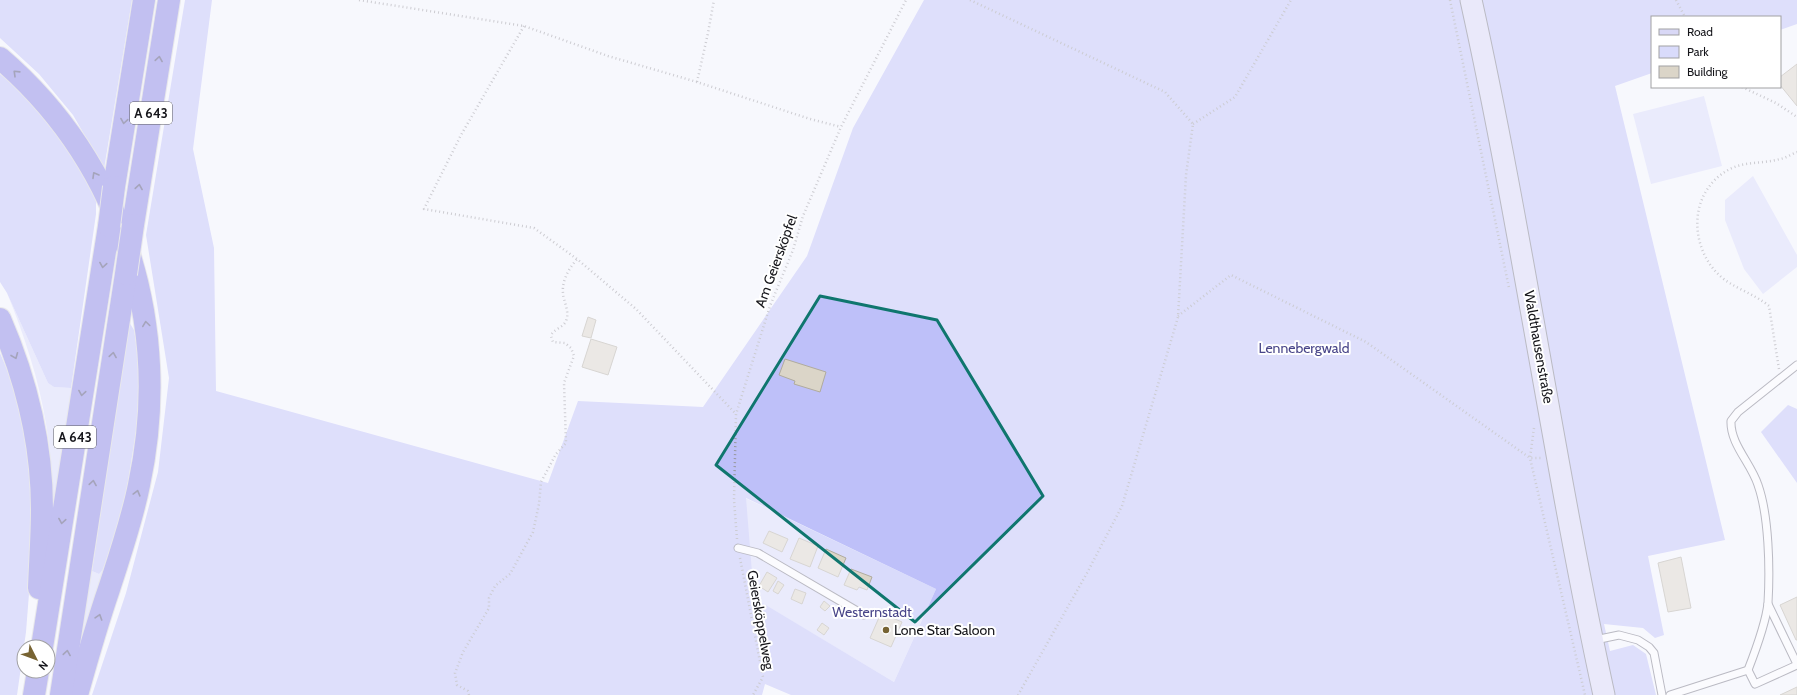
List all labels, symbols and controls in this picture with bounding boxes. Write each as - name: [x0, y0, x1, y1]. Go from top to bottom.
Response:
- legend: [1651, 16, 1781, 88]
- text: Road: [1687, 24, 1713, 39]
- text: Park: [1687, 44, 1709, 59]
- one-way arrow: [154, 55, 163, 62]
- text: Building: [1687, 64, 1729, 79]
- one-way arrow: [13, 71, 20, 78]
- road number: A 643: [130, 102, 172, 124]
- one-way arrow: [120, 118, 129, 125]
- one-way arrow: [92, 172, 99, 179]
- one-way arrow: [134, 184, 143, 190]
- street label: Am Geiersköpfel: [751, 212, 801, 310]
- one-way arrow: [99, 262, 107, 268]
- street label: Waldthausenstraße: [1520, 289, 1558, 405]
- one-way arrow: [142, 321, 151, 327]
- park label: Lennebergwald: [1259, 339, 1349, 357]
- one-way arrow: [10, 351, 18, 359]
- one-way arrow: [108, 352, 117, 358]
- one-way arrow: [78, 390, 87, 396]
- road number: A 643: [54, 426, 96, 448]
- one-way arrow: [89, 480, 97, 486]
- one-way arrow: [133, 490, 141, 496]
- one-way arrow: [58, 518, 67, 524]
- street label: Geiersköppelweg: [743, 569, 779, 672]
- park label: Westernstadt: [832, 603, 912, 621]
- one-way arrow: [95, 614, 103, 621]
- place label: Lone Star Saloon: [894, 621, 995, 639]
- marker: Lone Star Saloon: [881, 625, 891, 635]
- north arrow: [16, 639, 56, 679]
- one-way arrow: [62, 650, 71, 656]
- text: N: [36, 658, 51, 673]

